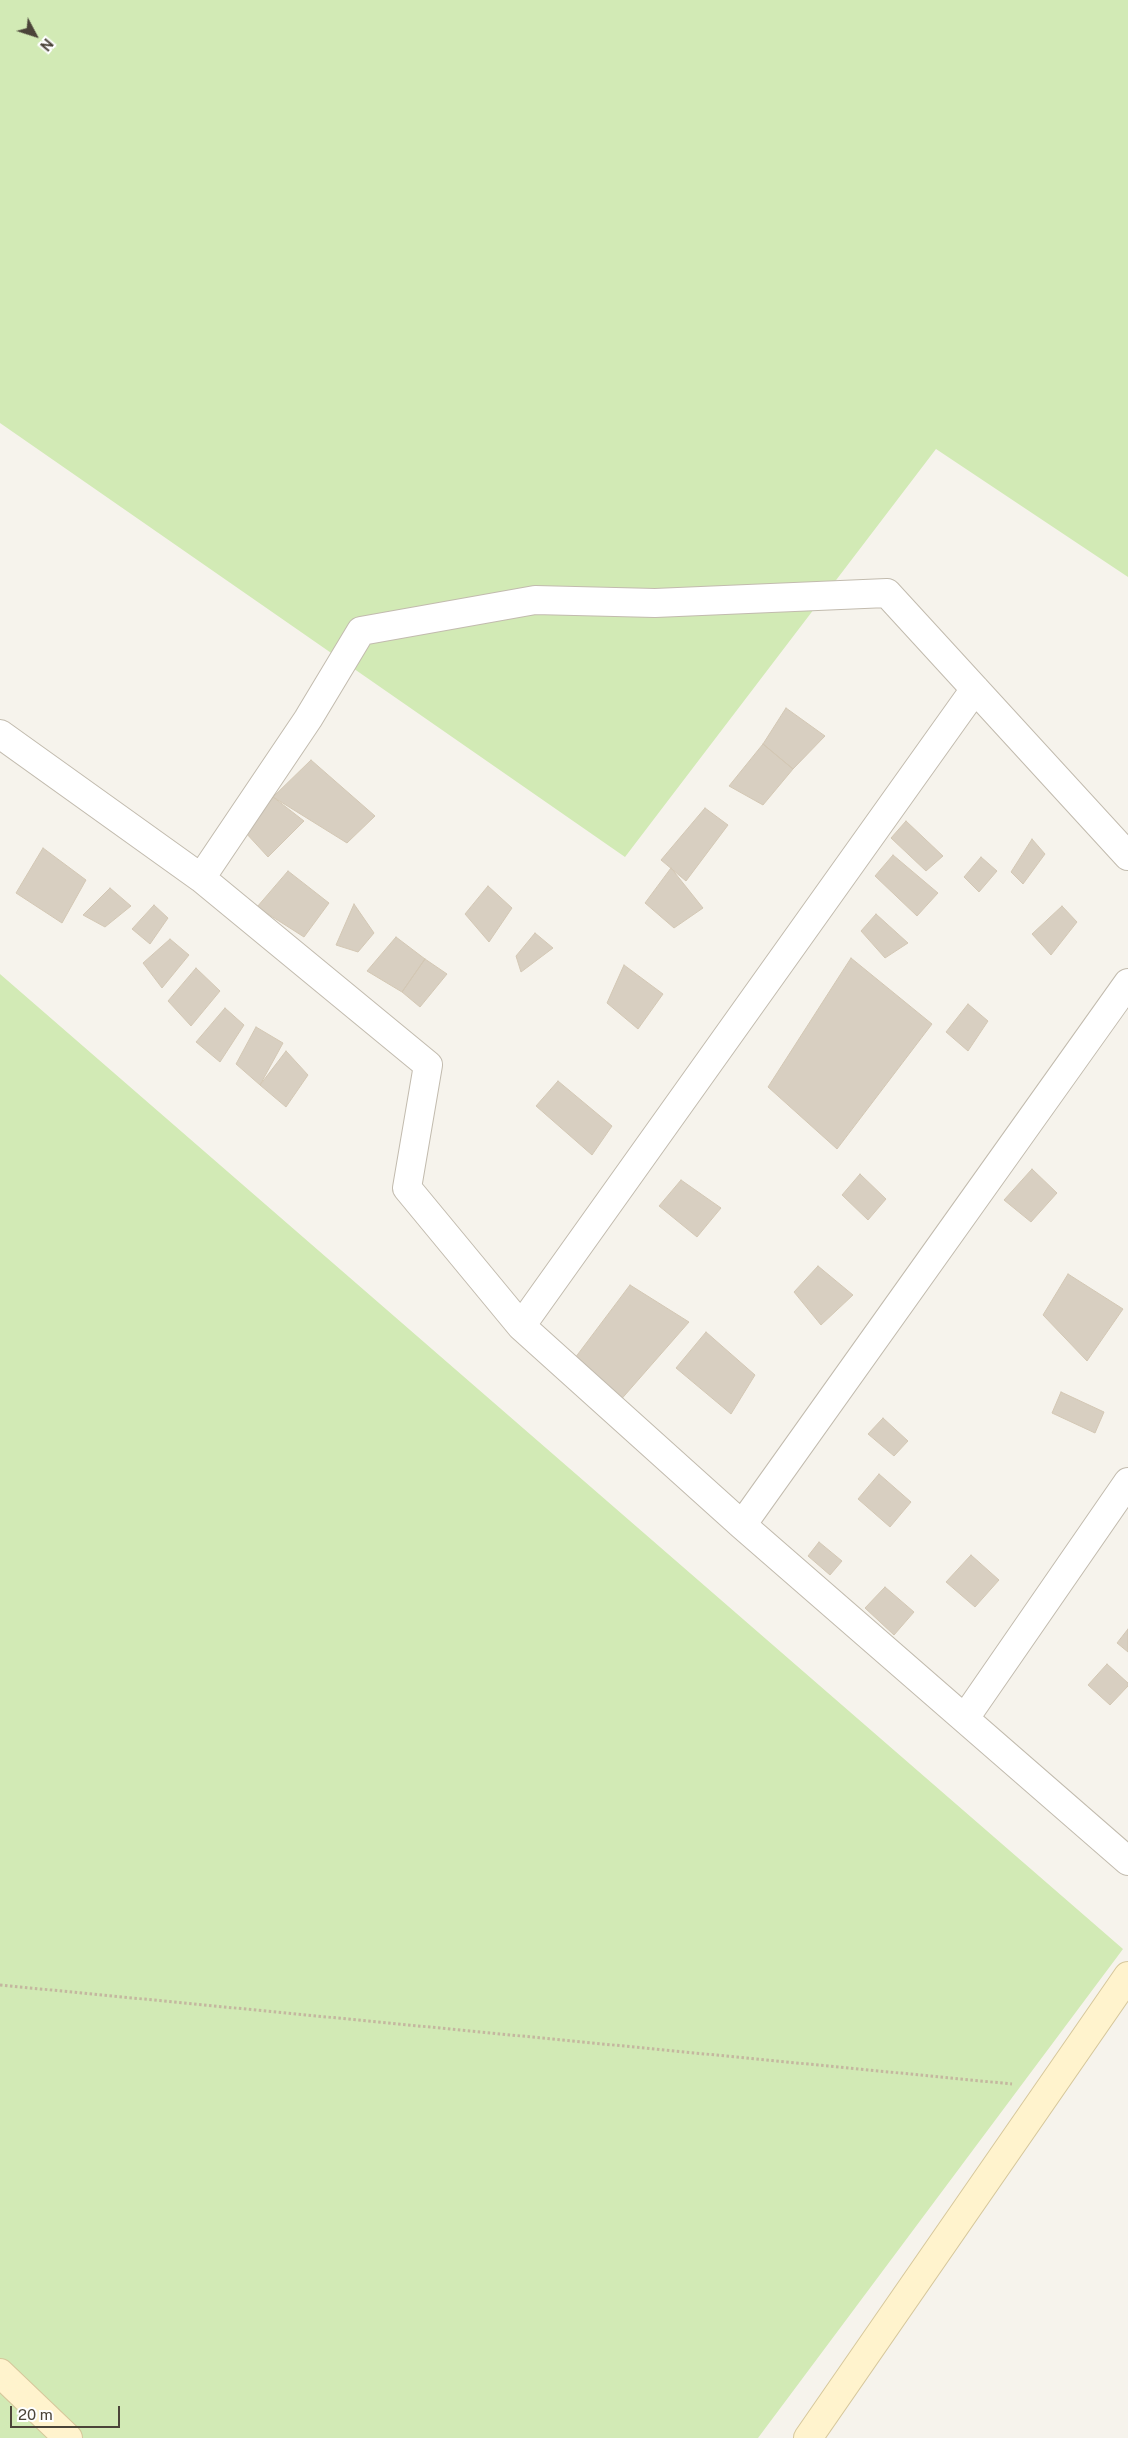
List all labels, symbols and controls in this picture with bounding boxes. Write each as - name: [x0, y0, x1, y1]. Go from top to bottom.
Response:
- north arrow: [10, 10, 60, 60]
- text: N: [37, 35, 56, 54]
- scale bar: [12, 2396, 122, 2428]
- text: 20 m: [18, 2406, 53, 2423]

